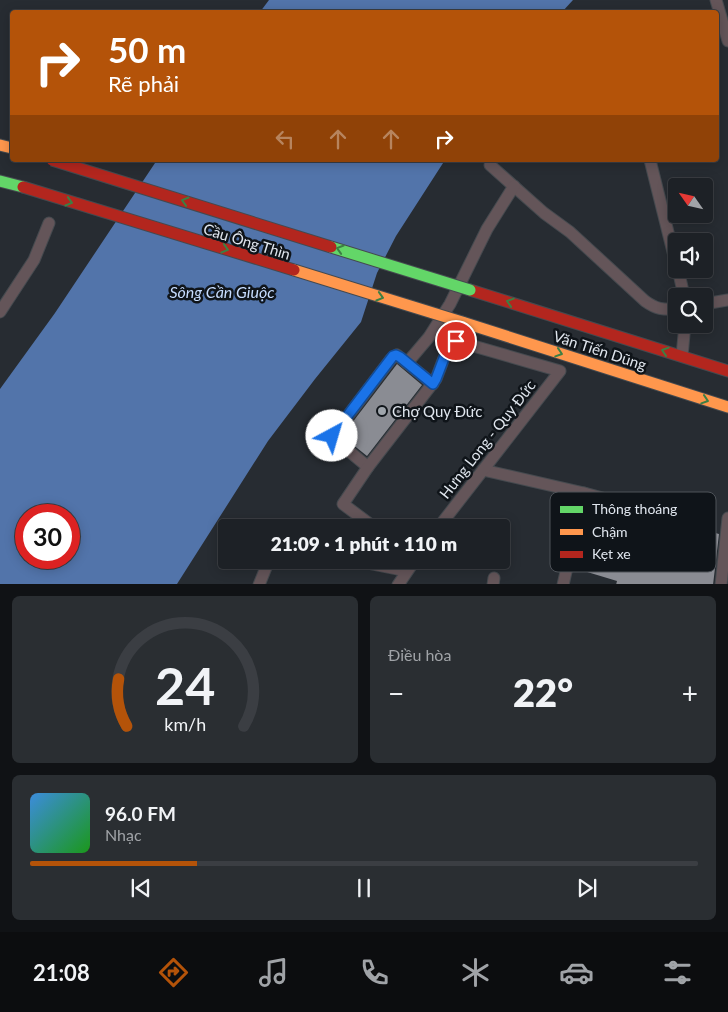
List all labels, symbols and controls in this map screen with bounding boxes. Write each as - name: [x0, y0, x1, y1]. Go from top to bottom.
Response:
- text: 50 m: [108, 28, 186, 70]
- icon: right: [25, 30, 90, 95]
- text: Rẽ phải: [108, 70, 179, 97]
- icon: left: [271, 125, 299, 153]
- icon: ahead: [324, 125, 352, 153]
- icon: ahead: [377, 125, 405, 153]
- icon: right: [430, 125, 458, 153]
- north arrow: [668, 178, 712, 222]
- map controls: [668, 178, 713, 333]
- one-way arrow: [65, 196, 73, 206]
- one-way arrow: [181, 197, 190, 207]
- street label: Cầu Ông Thìn: [201, 219, 293, 263]
- button: sound: [668, 233, 713, 278]
- one-way arrow: [220, 244, 228, 254]
- one-way arrow: [336, 245, 345, 255]
- water label: Sông Cần Giuộc: [169, 282, 275, 301]
- button: search: [668, 288, 713, 333]
- one-way arrow: [375, 292, 384, 302]
- one-way arrow: [506, 298, 515, 308]
- pin: [435, 320, 477, 362]
- street label: Văn Tiến Dũng: [551, 326, 649, 374]
- icon: arrive: [442, 327, 470, 355]
- one-way arrow: [554, 347, 562, 357]
- one-way arrow: [661, 347, 669, 357]
- street label: Hưng Long - Quy Đức: [435, 376, 539, 502]
- one-way arrow: [700, 394, 709, 404]
- place label: Chợ Quy Đức: [392, 402, 482, 420]
- marker: Chợ Quy Đức: [376, 405, 388, 417]
- position arrow: [305, 409, 357, 461]
- legend: [550, 492, 716, 572]
- text: Thông thoáng: [592, 500, 677, 517]
- speed limit sign: 30: [15, 504, 80, 569]
- text: Chậm: [592, 523, 628, 540]
- text: 21:09 · 1 phút · 110 m: [271, 532, 457, 555]
- text: Kẹt xe: [592, 545, 631, 562]
- text: Điều hòa: [388, 645, 451, 664]
- text: 24: [155, 654, 215, 716]
- text: 22°: [513, 669, 573, 715]
- text: −: [388, 676, 404, 710]
- text: +: [682, 676, 698, 710]
- text: km/h: [164, 713, 206, 735]
- text: 96.0 FM: [105, 802, 176, 825]
- text: Nhạc: [105, 825, 142, 844]
- icon: previous: [127, 874, 155, 902]
- icon: pause: [350, 874, 378, 902]
- icon: next: [573, 874, 601, 902]
- icon: directions: [156, 955, 191, 990]
- icon: music: [256, 955, 291, 990]
- icon: phone: [357, 955, 392, 990]
- icon: climate: [458, 955, 493, 990]
- icon: car: [559, 955, 594, 990]
- icon: filters: [660, 955, 695, 990]
- text: 21:08: [33, 959, 90, 986]

